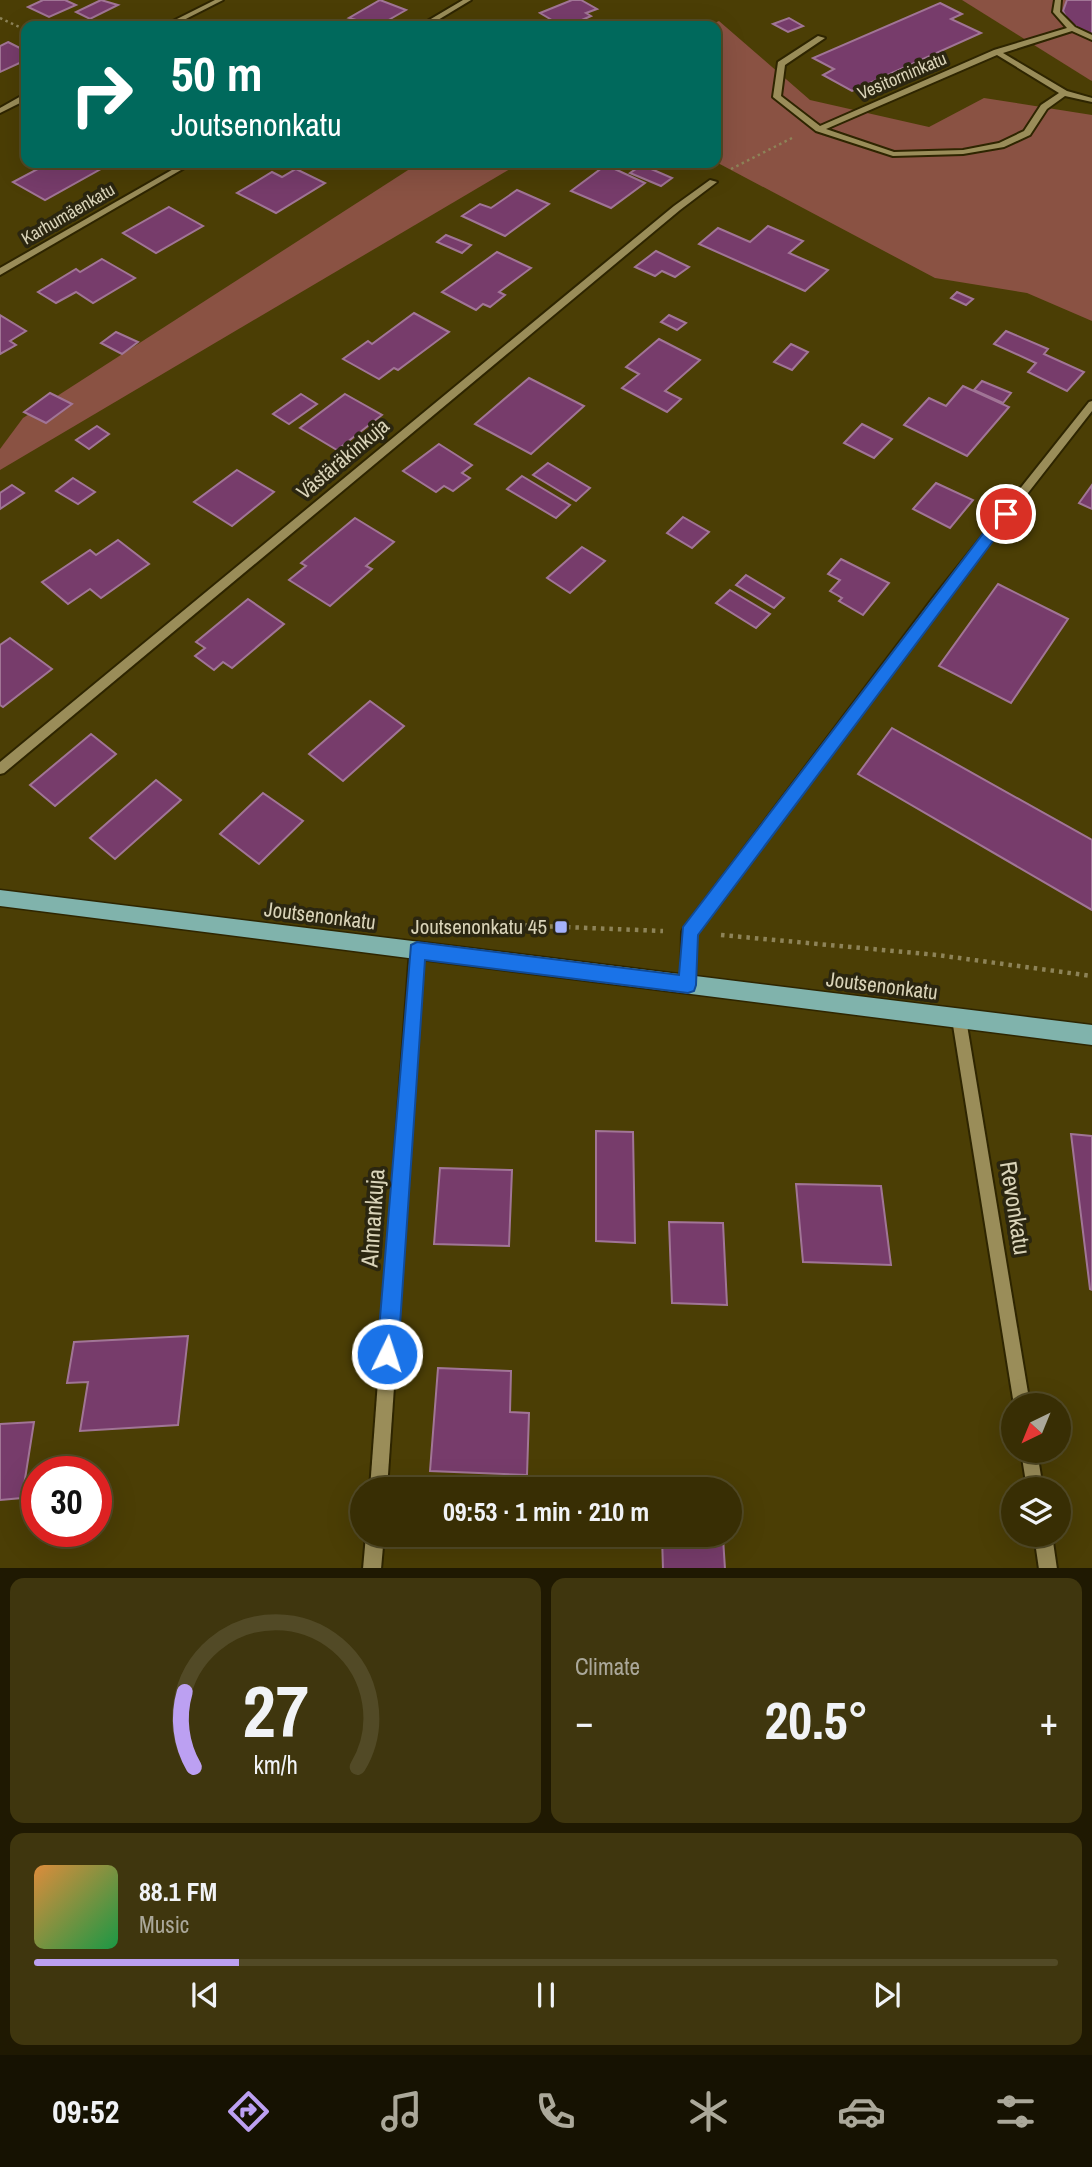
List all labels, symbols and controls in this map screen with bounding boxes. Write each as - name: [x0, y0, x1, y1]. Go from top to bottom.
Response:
- text: 50 m: [171, 40, 263, 106]
- street label: Vesitorninkatu: [853, 46, 950, 105]
- icon: right: [56, 49, 147, 140]
- text: Joutsenonkatu: [171, 103, 342, 146]
- street label: Karhumäenkatu: [16, 177, 119, 250]
- street label: Västäräkinkuja: [290, 411, 395, 506]
- pin: [976, 484, 1036, 544]
- icon: arrive: [987, 495, 1025, 533]
- street label: Joutsenonkatu: [263, 894, 377, 937]
- place label: Joutsenonkatu 45: [411, 912, 547, 941]
- marker: Joutsenonkatu 45: [553, 919, 569, 935]
- street label: Joutsenonkatu: [825, 964, 939, 1007]
- street label: Revonkatu: [993, 1159, 1039, 1257]
- street label: Ahmankuja: [353, 1168, 391, 1269]
- position arrow: [350, 1317, 424, 1391]
- north arrow: [1001, 1393, 1071, 1463]
- map controls: [1001, 1393, 1071, 1547]
- speed limit sign: 30: [21, 1456, 112, 1547]
- button: layers: [1001, 1477, 1071, 1547]
- text: 09:53 · 1 min · 210 m: [443, 1494, 649, 1529]
- text: Climate: [575, 1651, 640, 1682]
- text: 27: [242, 1662, 309, 1760]
- text: 20.5°: [765, 1685, 868, 1755]
- text: −: [575, 1696, 593, 1747]
- text: +: [1040, 1696, 1058, 1747]
- text: km/h: [253, 1747, 298, 1781]
- text: 88.1 FM: [139, 1874, 217, 1909]
- text: Music: [139, 1909, 189, 1940]
- icon: previous: [186, 1976, 224, 2014]
- icon: pause: [527, 1976, 565, 2014]
- icon: next: [868, 1976, 906, 2014]
- icon: directions: [224, 2087, 273, 2136]
- icon: music: [377, 2087, 426, 2136]
- icon: phone: [531, 2087, 580, 2136]
- icon: climate: [684, 2087, 733, 2136]
- icon: car: [837, 2087, 886, 2136]
- icon: filters: [991, 2087, 1040, 2136]
- text: 09:52: [52, 2090, 119, 2133]

